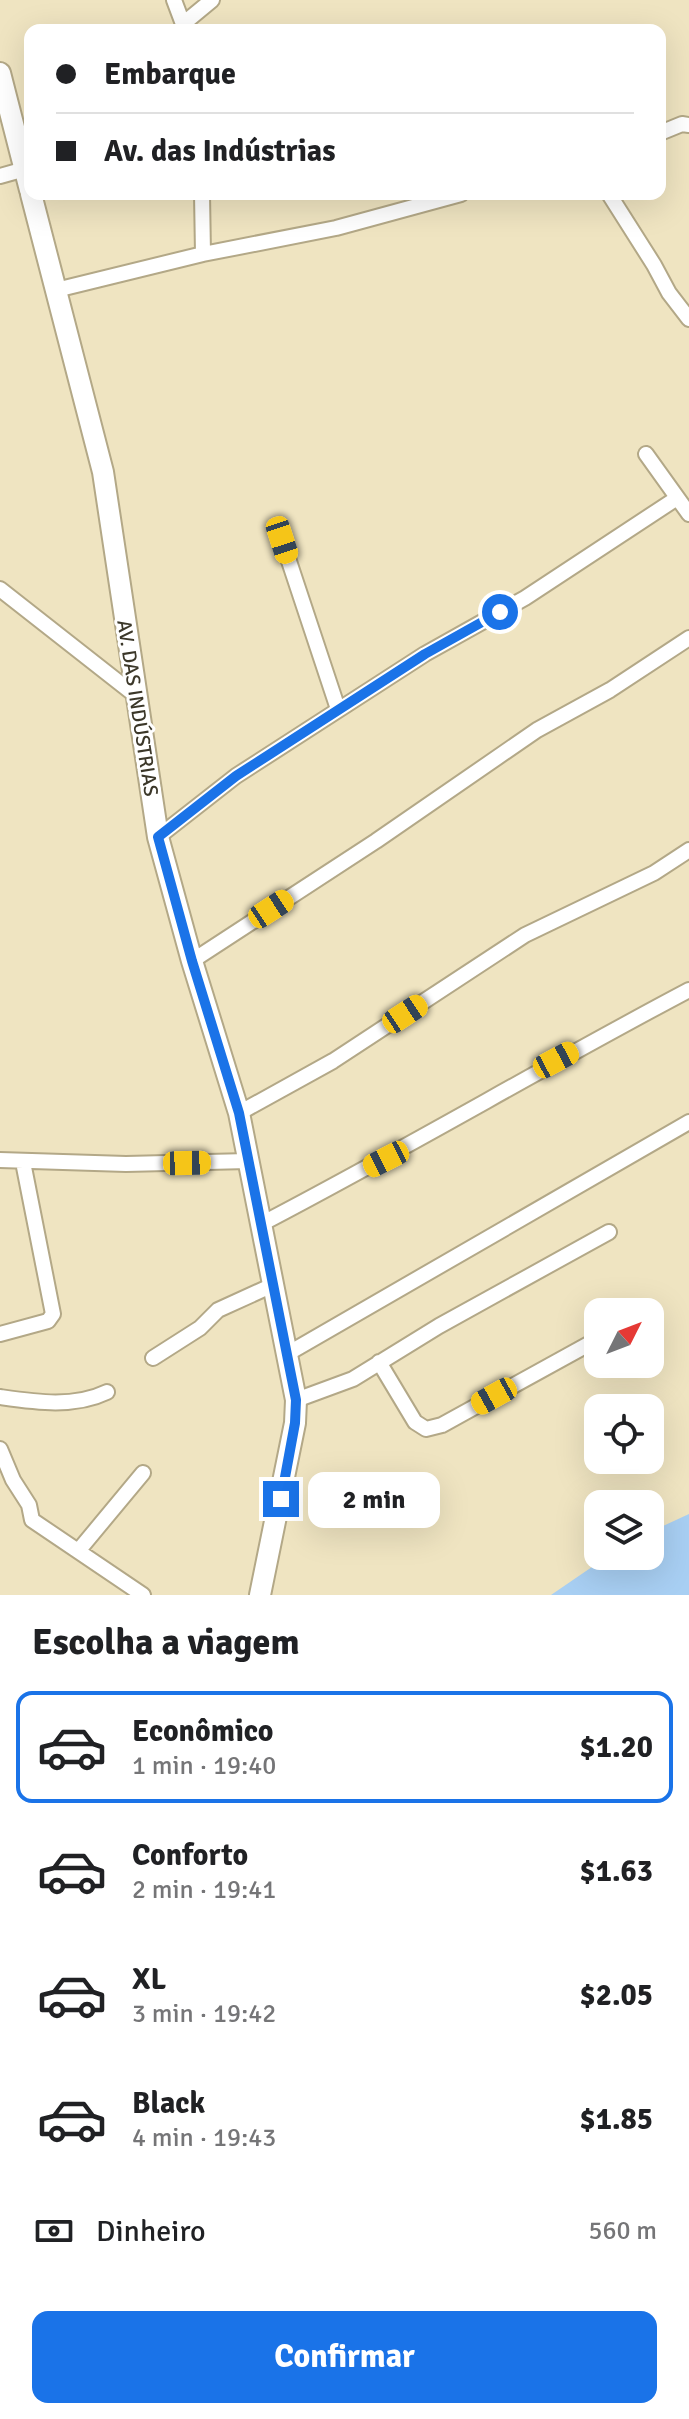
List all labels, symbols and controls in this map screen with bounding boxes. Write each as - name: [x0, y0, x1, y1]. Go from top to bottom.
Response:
- text: Embarque: [104, 56, 236, 93]
- text: Av. das Indústrias: [104, 133, 336, 170]
- car: [263, 513, 301, 567]
- route start: [482, 594, 518, 630]
- street label: AV. DAS INDÚSTRIAS: [111, 618, 164, 798]
- car: [244, 886, 298, 932]
- car: [378, 991, 432, 1037]
- car: [529, 1038, 583, 1082]
- car: [359, 1137, 413, 1181]
- car: [163, 1151, 211, 1175]
- north arrow: [584, 1298, 664, 1378]
- map controls: [584, 1298, 664, 1570]
- car: [467, 1374, 521, 1418]
- button: locate: [584, 1394, 664, 1474]
- callout: 2 min: [309, 1471, 441, 1527]
- route end: [263, 1481, 299, 1517]
- text: 2 min: [343, 1484, 405, 1516]
- button: layers: [584, 1490, 664, 1570]
- text: Escolha a viagem: [32, 1620, 300, 1665]
- icon: car: [36, 1711, 108, 1783]
- text: Econômico: [132, 1713, 274, 1750]
- text: $1.20: [580, 1729, 653, 1766]
- text: 1 min · 19:40: [132, 1750, 276, 1782]
- icon: car: [36, 1835, 108, 1907]
- text: Conforto: [132, 1837, 248, 1874]
- text: $1.63: [580, 1853, 653, 1890]
- text: 2 min · 19:41: [132, 1874, 276, 1906]
- icon: car: [36, 1959, 108, 2031]
- text: XL: [132, 1961, 166, 1998]
- text: $2.05: [580, 1977, 653, 2014]
- text: 3 min · 19:42: [132, 1998, 276, 2030]
- icon: car: [36, 2083, 108, 2155]
- text: Black: [132, 2085, 205, 2122]
- text: $1.85: [580, 2101, 653, 2138]
- text: 4 min · 19:43: [132, 2122, 276, 2154]
- icon: cash: [32, 2209, 76, 2253]
- text: Dinheiro: [96, 2213, 206, 2250]
- text: 560 m: [588, 2215, 657, 2247]
- button: Confirmar: [32, 2311, 657, 2403]

